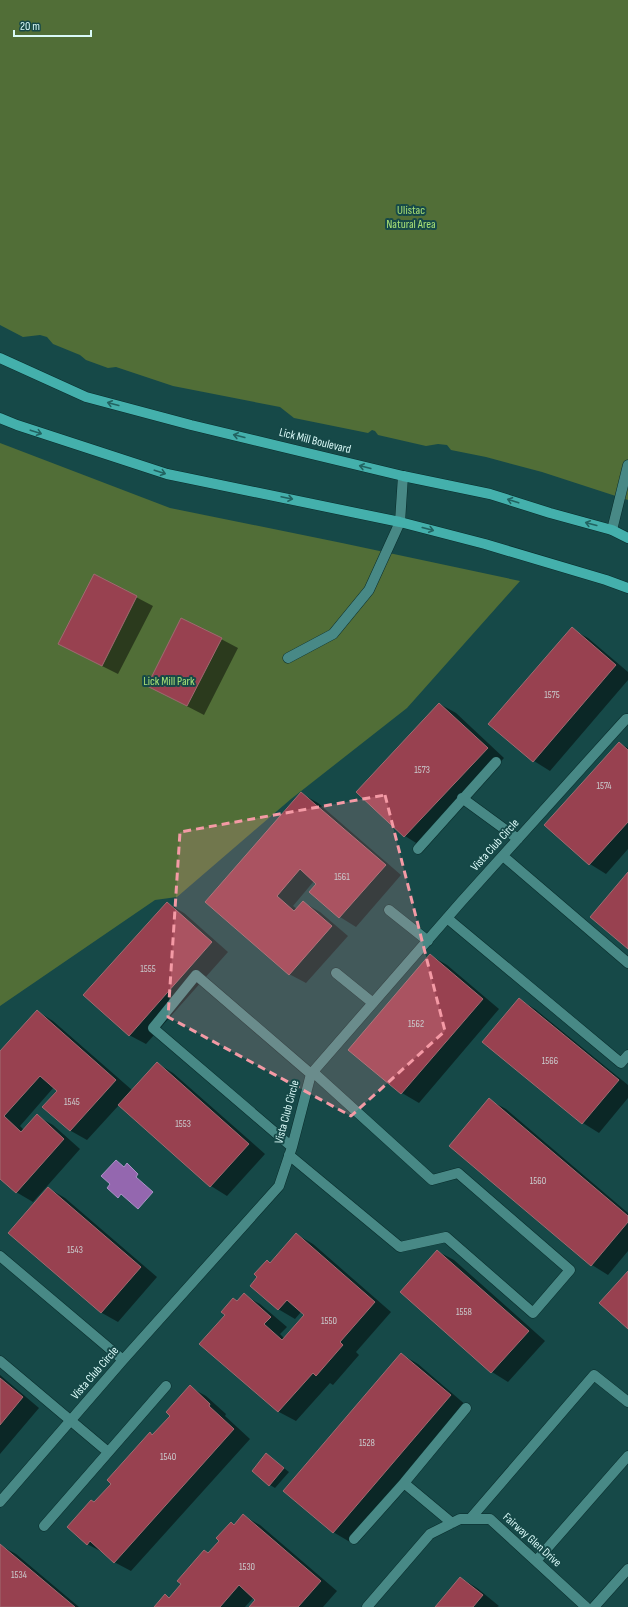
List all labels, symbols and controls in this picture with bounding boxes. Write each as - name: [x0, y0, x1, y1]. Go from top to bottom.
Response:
- scale bar: [14, 12, 91, 38]
- text: 20 m: [20, 19, 40, 34]
- park label: Ulistac Natural Area: [386, 203, 436, 232]
- one-way arrow: [107, 400, 120, 407]
- street label: Lick Mill Boulevard: [278, 425, 352, 457]
- one-way arrow: [30, 429, 43, 436]
- one-way arrow: [233, 432, 246, 440]
- one-way arrow: [359, 463, 372, 470]
- one-way arrow: [154, 468, 166, 476]
- one-way arrow: [280, 495, 293, 503]
- one-way arrow: [507, 497, 519, 505]
- one-way arrow: [585, 520, 598, 528]
- one-way arrow: [421, 526, 434, 534]
- park label: Lick Mill Park: [143, 674, 195, 689]
- house number: 1575: [544, 689, 560, 701]
- house number: 1573: [414, 764, 430, 776]
- house number: 1574: [596, 780, 612, 792]
- street label: Vista Club Circle: [468, 816, 522, 874]
- house number: 1561: [334, 871, 350, 883]
- house number: 1555: [140, 963, 156, 975]
- house number: 1562: [408, 1018, 424, 1030]
- house number: 1566: [542, 1055, 558, 1067]
- street label: Vista Club Circle: [271, 1078, 303, 1145]
- house number: 1545: [64, 1096, 80, 1108]
- house number: 1553: [175, 1118, 191, 1130]
- house number: 1560: [530, 1175, 546, 1187]
- house number: 1543: [67, 1244, 83, 1256]
- house number: 1558: [456, 1306, 472, 1318]
- house number: 1550: [321, 1315, 337, 1327]
- street label: Vista Club Circle: [68, 1343, 122, 1403]
- house number: 1528: [359, 1437, 375, 1449]
- house number: 1540: [160, 1451, 176, 1463]
- street label: Fairway Glen Drive: [500, 1510, 564, 1570]
- house number: 1530: [239, 1561, 255, 1573]
- house number: 1534: [11, 1569, 27, 1581]

